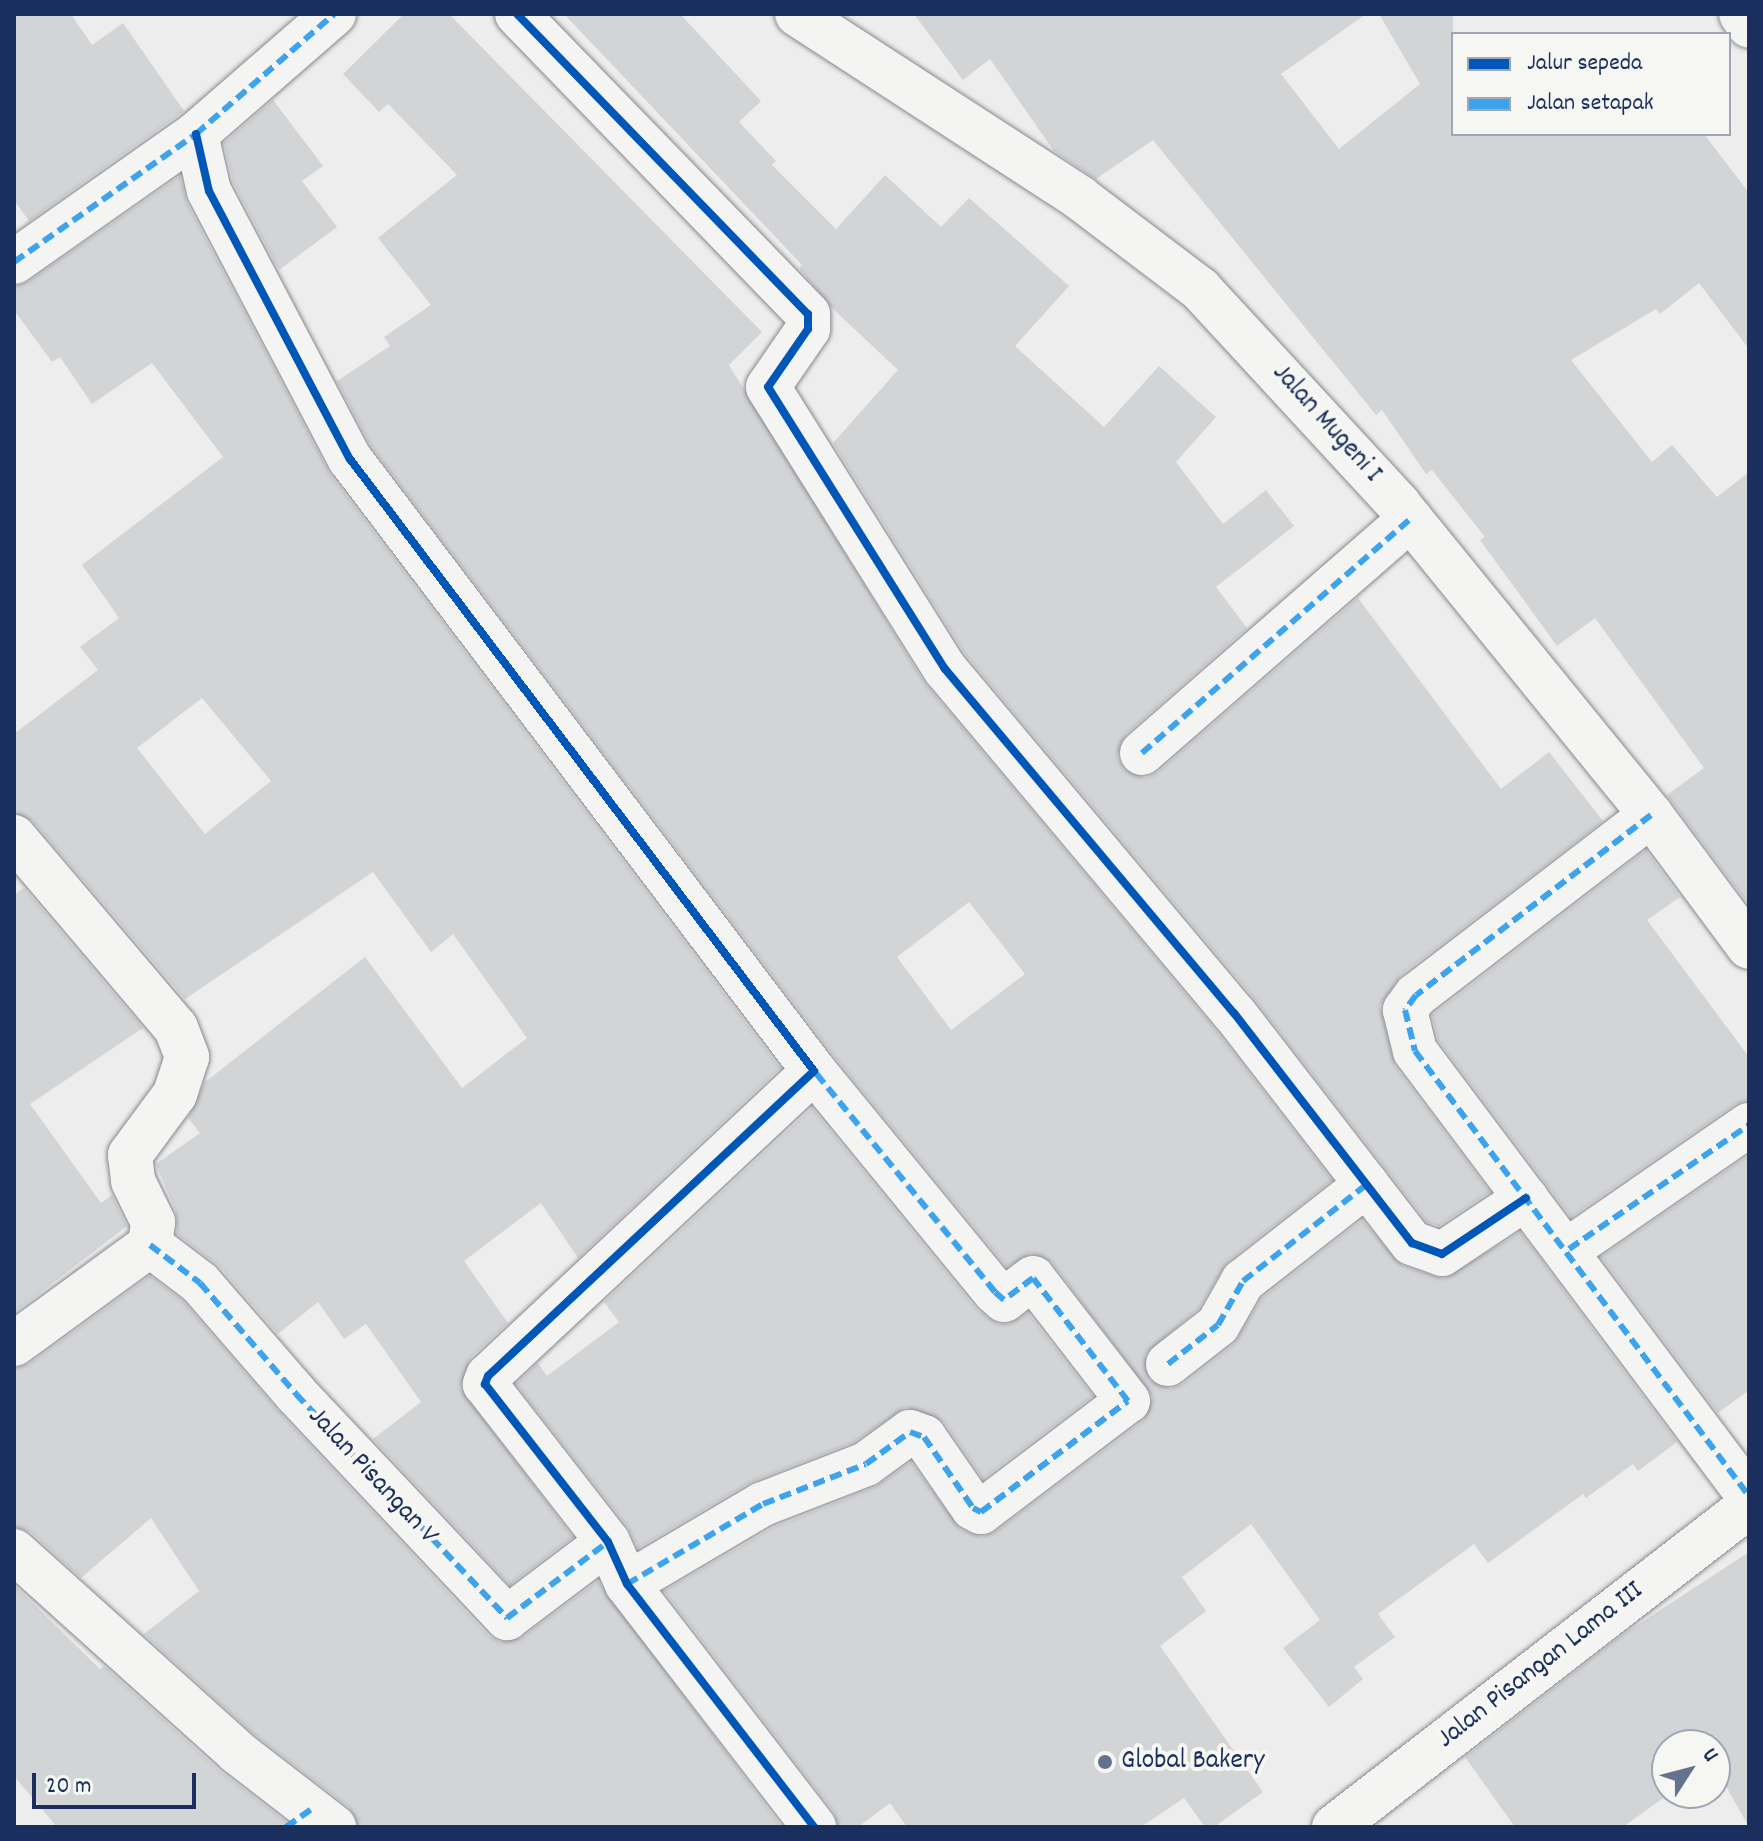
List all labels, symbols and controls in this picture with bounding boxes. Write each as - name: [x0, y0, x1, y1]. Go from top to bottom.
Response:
- legend: [1451, 32, 1731, 136]
- text: Jalur sepeda: [1527, 47, 1642, 81]
- text: Jalan setapak: [1527, 87, 1653, 121]
- street label: Jalan Mugeni I: [1264, 358, 1388, 490]
- street label: Jalan Pisangan V: [300, 1401, 444, 1553]
- street label: Jalan Pisangan Lama III: [1431, 1575, 1651, 1757]
- north arrow: [1651, 1729, 1731, 1809]
- text: U: [1694, 1742, 1725, 1769]
- place label: Global Bakery: [1121, 1745, 1265, 1779]
- marker: Global Bakery: [1096, 1753, 1114, 1771]
- scale bar: [36, 1757, 200, 1807]
- text: 20 m: [46, 1770, 92, 1804]

